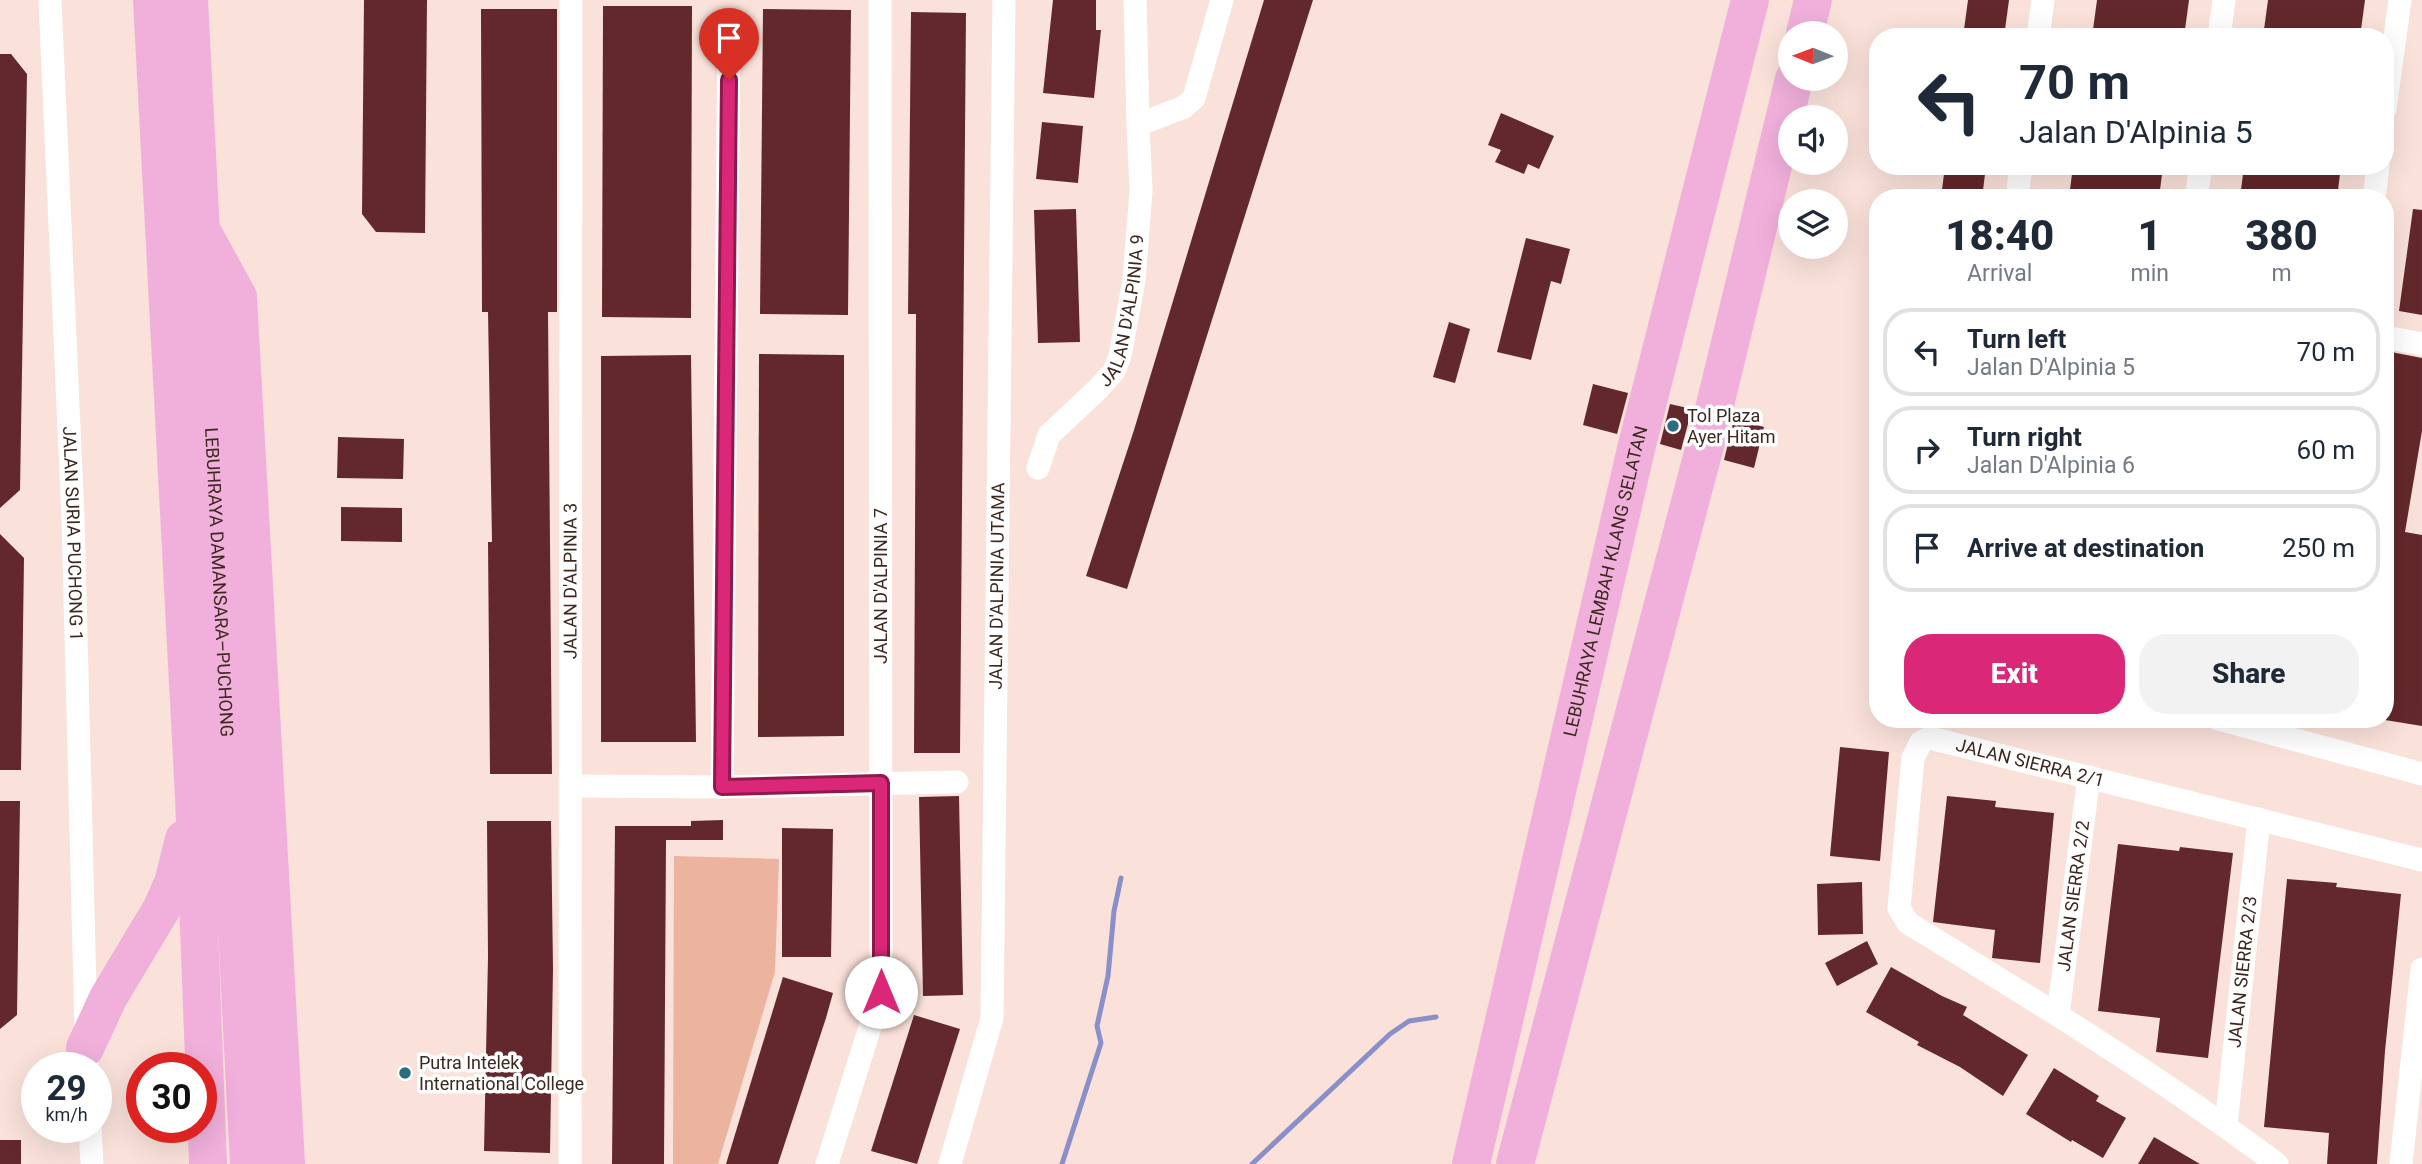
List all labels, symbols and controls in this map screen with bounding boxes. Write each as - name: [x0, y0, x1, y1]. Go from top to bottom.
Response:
- pin: [699, 8, 759, 80]
- icon: arrive: [710, 19, 748, 57]
- north arrow: [1778, 21, 1848, 91]
- map controls: [1778, 21, 1848, 259]
- text: 70 m: [2019, 54, 2130, 111]
- icon: left: [1904, 56, 1995, 147]
- button: sound: [1778, 105, 1848, 175]
- text: Jalan D'Alpinia 5: [2019, 113, 2253, 151]
- button: layers: [1778, 189, 1848, 259]
- text: 18:40: [1945, 211, 2054, 260]
- text: 1: [2138, 211, 2162, 260]
- text: 380: [2245, 211, 2318, 260]
- street label: JALAN D'ALPINIA 9: [1094, 234, 1148, 391]
- text: Arrival: [1967, 260, 2032, 287]
- text: min: [2130, 260, 2169, 287]
- text: m: [2271, 260, 2292, 287]
- text: Turn left: [1967, 324, 2066, 354]
- icon: left: [1908, 333, 1946, 371]
- text: 70 m: [2297, 337, 2355, 367]
- text: Jalan D'Alpinia 5: [1967, 354, 2135, 381]
- place label: Tol Plaza Ayer Hitam: [1687, 405, 1776, 447]
- marker: Tol Plaza Ayer Hitam: [1665, 418, 1681, 434]
- text: Turn right: [1967, 422, 2082, 452]
- street label: LEBUHRAYA LEMBAH KLANG SELATAN: [1559, 424, 1651, 739]
- street label: JALAN SURIA PUCHONG 1: [59, 426, 87, 641]
- street label: LEBUHRAYA DAMANSARA–PUCHONG: [201, 427, 238, 738]
- icon: right: [1908, 431, 1946, 469]
- text: 60 m: [2297, 435, 2355, 465]
- text: Jalan D'Alpinia 6: [1967, 452, 2135, 479]
- street label: JALAN D'ALPINIA UTAMA: [985, 482, 1008, 690]
- street label: JALAN D'ALPINIA 3: [559, 503, 581, 659]
- street label: JALAN D'ALPINIA 7: [870, 508, 891, 664]
- icon: arrive: [1908, 529, 1946, 567]
- text: Arrive at destination: [1967, 533, 2204, 563]
- text: 250 m: [2282, 533, 2355, 563]
- button: Exit: [1904, 634, 2125, 714]
- button: Share: [2139, 634, 2359, 714]
- street label: JALAN SIERRA 2/1: [1954, 734, 2107, 791]
- street label: JALAN SIERRA 2/2: [2053, 819, 2093, 973]
- street label: JALAN SIERRA 2/3: [2223, 895, 2261, 1049]
- position arrow: [844, 955, 918, 1029]
- speed limit sign: 30: [126, 1052, 217, 1143]
- place label: Putra Intelek International College: [419, 1052, 584, 1094]
- marker: Putra Intelek International College: [397, 1065, 413, 1081]
- text: 29: [46, 1068, 87, 1109]
- text: km/h: [45, 1104, 88, 1125]

